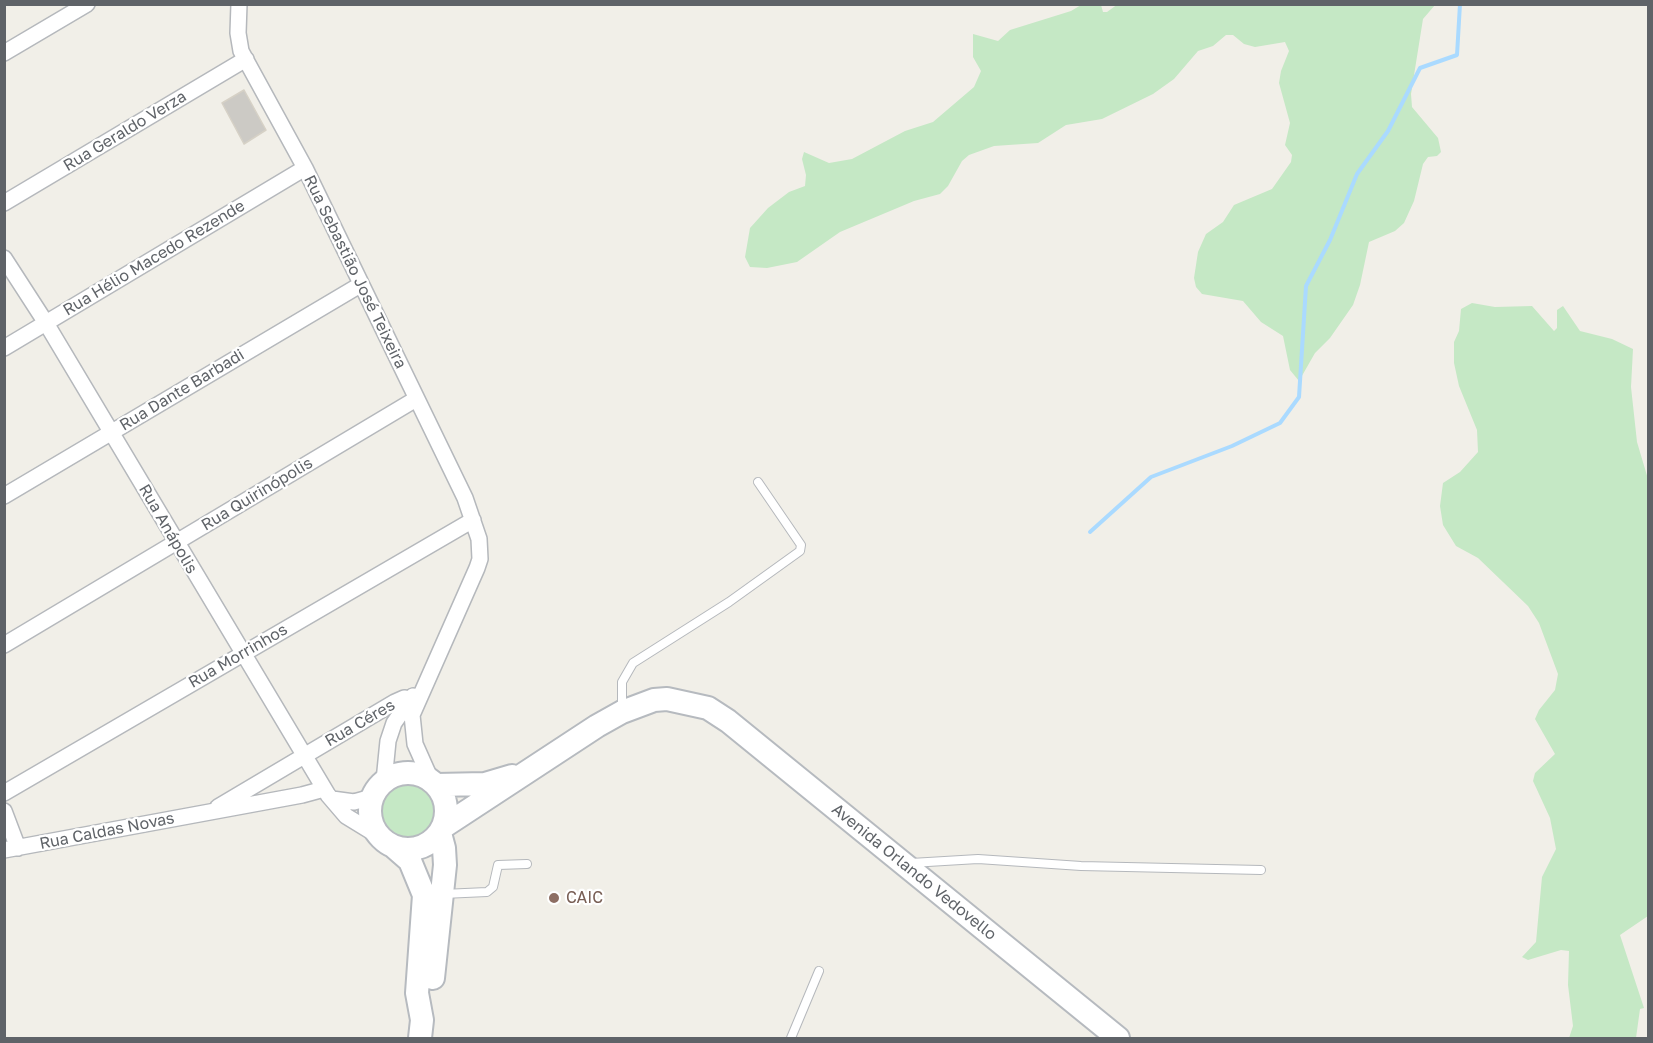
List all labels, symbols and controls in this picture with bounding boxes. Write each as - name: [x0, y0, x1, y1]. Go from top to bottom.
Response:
- street label: Rua Geraldo Verza: [60, 87, 190, 175]
- street label: Rua Sebastião José Teixeira: [300, 172, 410, 372]
- street label: Rua Hélio Macedo Rezende: [60, 196, 248, 320]
- street label: Rua Dante Barbadi: [116, 345, 248, 435]
- street label: Rua Quirinópolis: [198, 453, 316, 535]
- street label: Rua Anápolis: [135, 481, 201, 577]
- street label: Rua Morrinhos: [185, 620, 291, 692]
- street label: Rua Céres: [322, 695, 398, 751]
- street label: Avenida Orlando Vedovello: [828, 800, 1000, 944]
- street label: Rua Caldas Novas: [38, 809, 176, 853]
- place label: CAIC: [566, 888, 603, 908]
- marker: CAIC: [547, 891, 561, 905]

